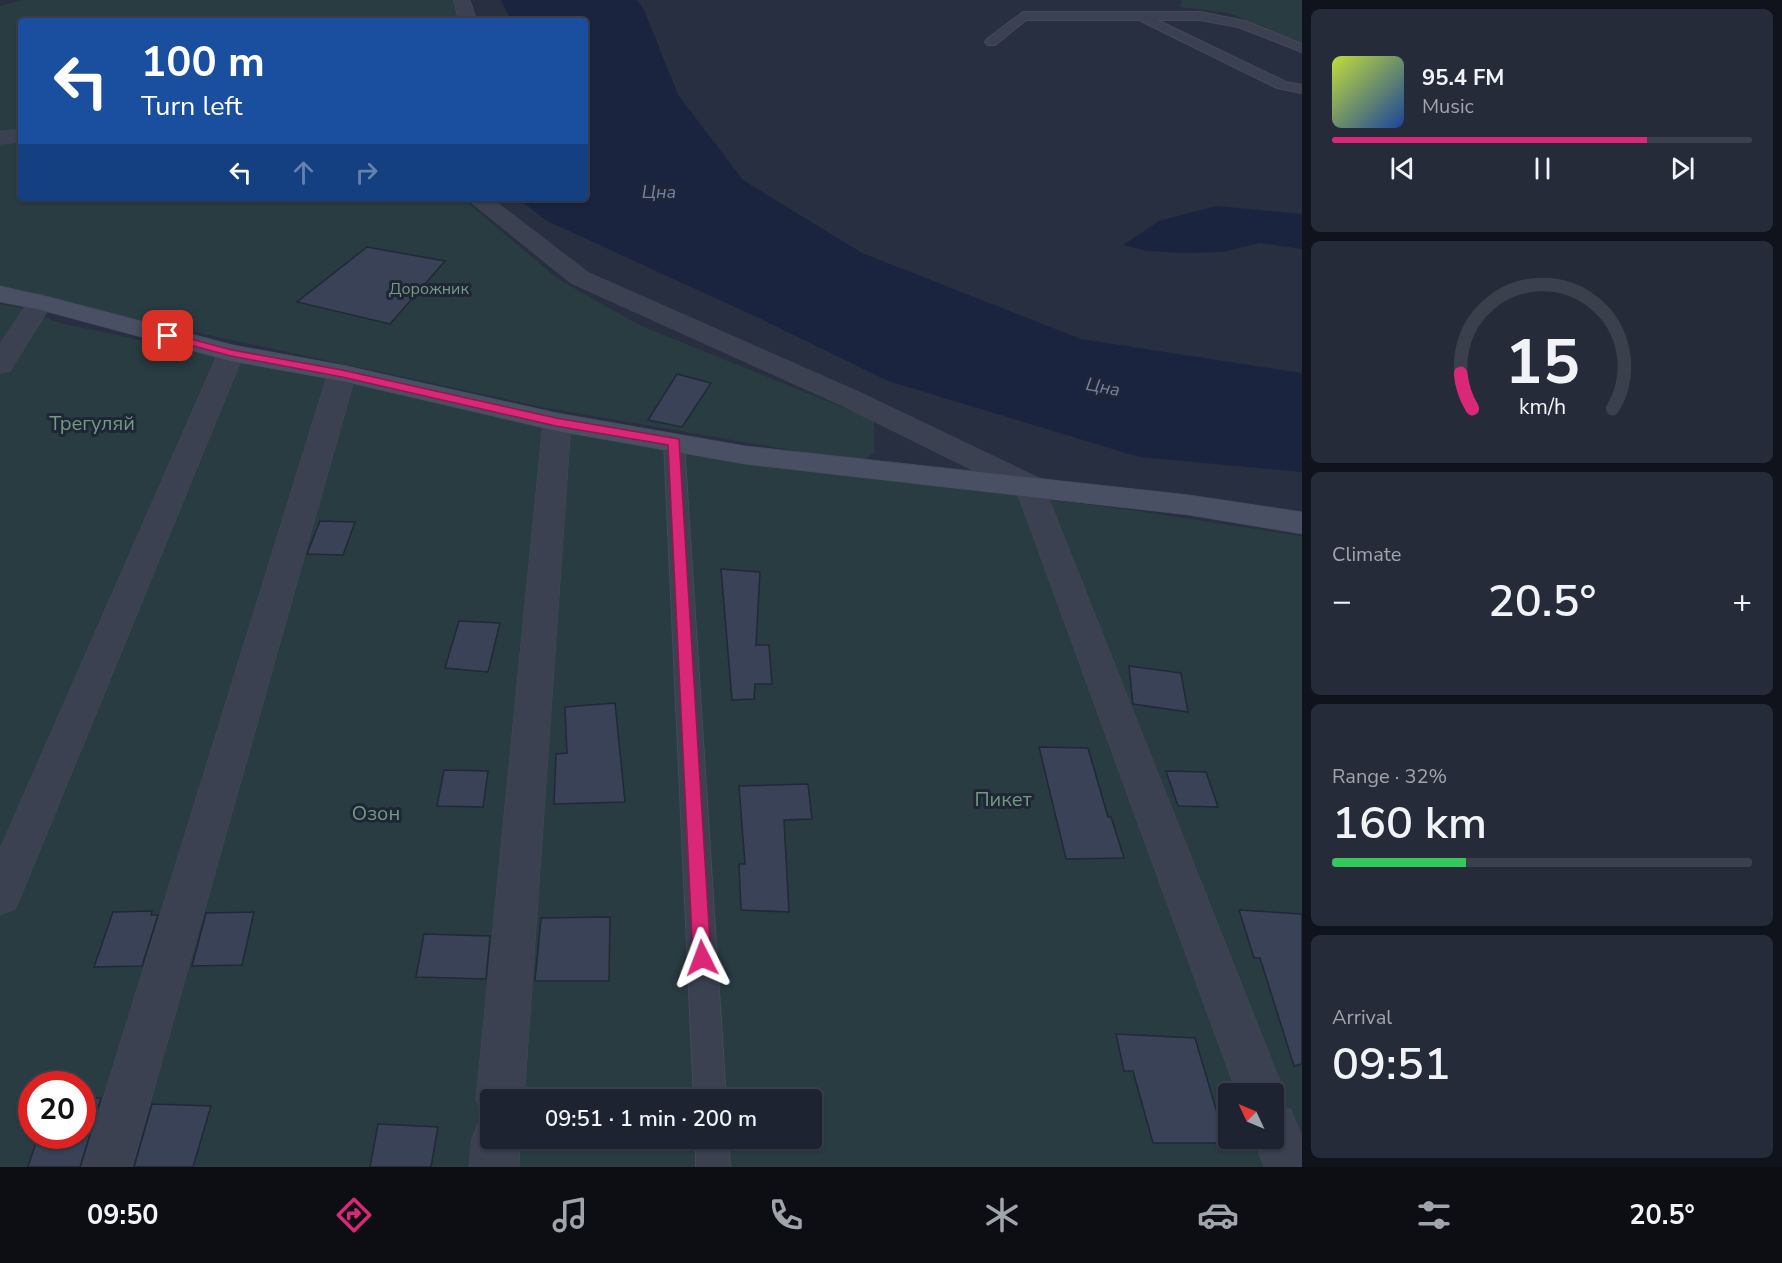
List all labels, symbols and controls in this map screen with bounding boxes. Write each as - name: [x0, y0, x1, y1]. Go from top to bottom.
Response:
- text: 100 m: [141, 34, 265, 91]
- icon: left: [42, 42, 120, 120]
- text: 95.4 FM: [1422, 63, 1504, 93]
- text: Turn left: [141, 88, 242, 125]
- text: Music: [1422, 93, 1474, 120]
- icon: previous: [1386, 152, 1419, 185]
- icon: pause: [1526, 152, 1559, 185]
- icon: next: [1666, 152, 1699, 185]
- icon: left: [224, 156, 257, 189]
- icon: ahead: [287, 156, 320, 189]
- icon: right: [350, 156, 383, 189]
- water label: Цна: [642, 180, 676, 204]
- park label: Дорожник: [389, 278, 469, 300]
- pin: [142, 310, 193, 361]
- icon: arrive: [151, 319, 184, 352]
- text: 15: [1505, 320, 1579, 405]
- water label: Цна: [1084, 372, 1122, 402]
- text: km/h: [1518, 392, 1566, 422]
- park label: Трегуляй: [49, 410, 135, 437]
- text: Climate: [1332, 541, 1401, 568]
- text: 20.5°: [1488, 571, 1596, 632]
- text: −: [1332, 579, 1352, 624]
- text: +: [1732, 579, 1752, 624]
- text: Range · 32%: [1332, 763, 1447, 790]
- park label: Пикет: [974, 786, 1032, 813]
- text: 160 km: [1332, 793, 1487, 854]
- park label: Озон: [352, 800, 400, 827]
- position arrow: [670, 926, 734, 990]
- text: Arrival: [1332, 1004, 1392, 1031]
- text: 09:51: [1332, 1034, 1451, 1095]
- speed limit sign: 20: [18, 1071, 96, 1149]
- north arrow: [1218, 1083, 1284, 1149]
- map controls: [1218, 1083, 1284, 1149]
- text: 09:51 · 1 min · 200 m: [545, 1104, 757, 1134]
- icon: directions: [333, 1194, 375, 1236]
- icon: music: [549, 1194, 591, 1236]
- icon: phone: [765, 1194, 807, 1236]
- icon: climate: [981, 1194, 1023, 1236]
- icon: car: [1197, 1194, 1239, 1236]
- icon: filters: [1413, 1194, 1455, 1236]
- text: 09:50: [87, 1197, 159, 1234]
- text: 20.5°: [1629, 1197, 1695, 1234]

